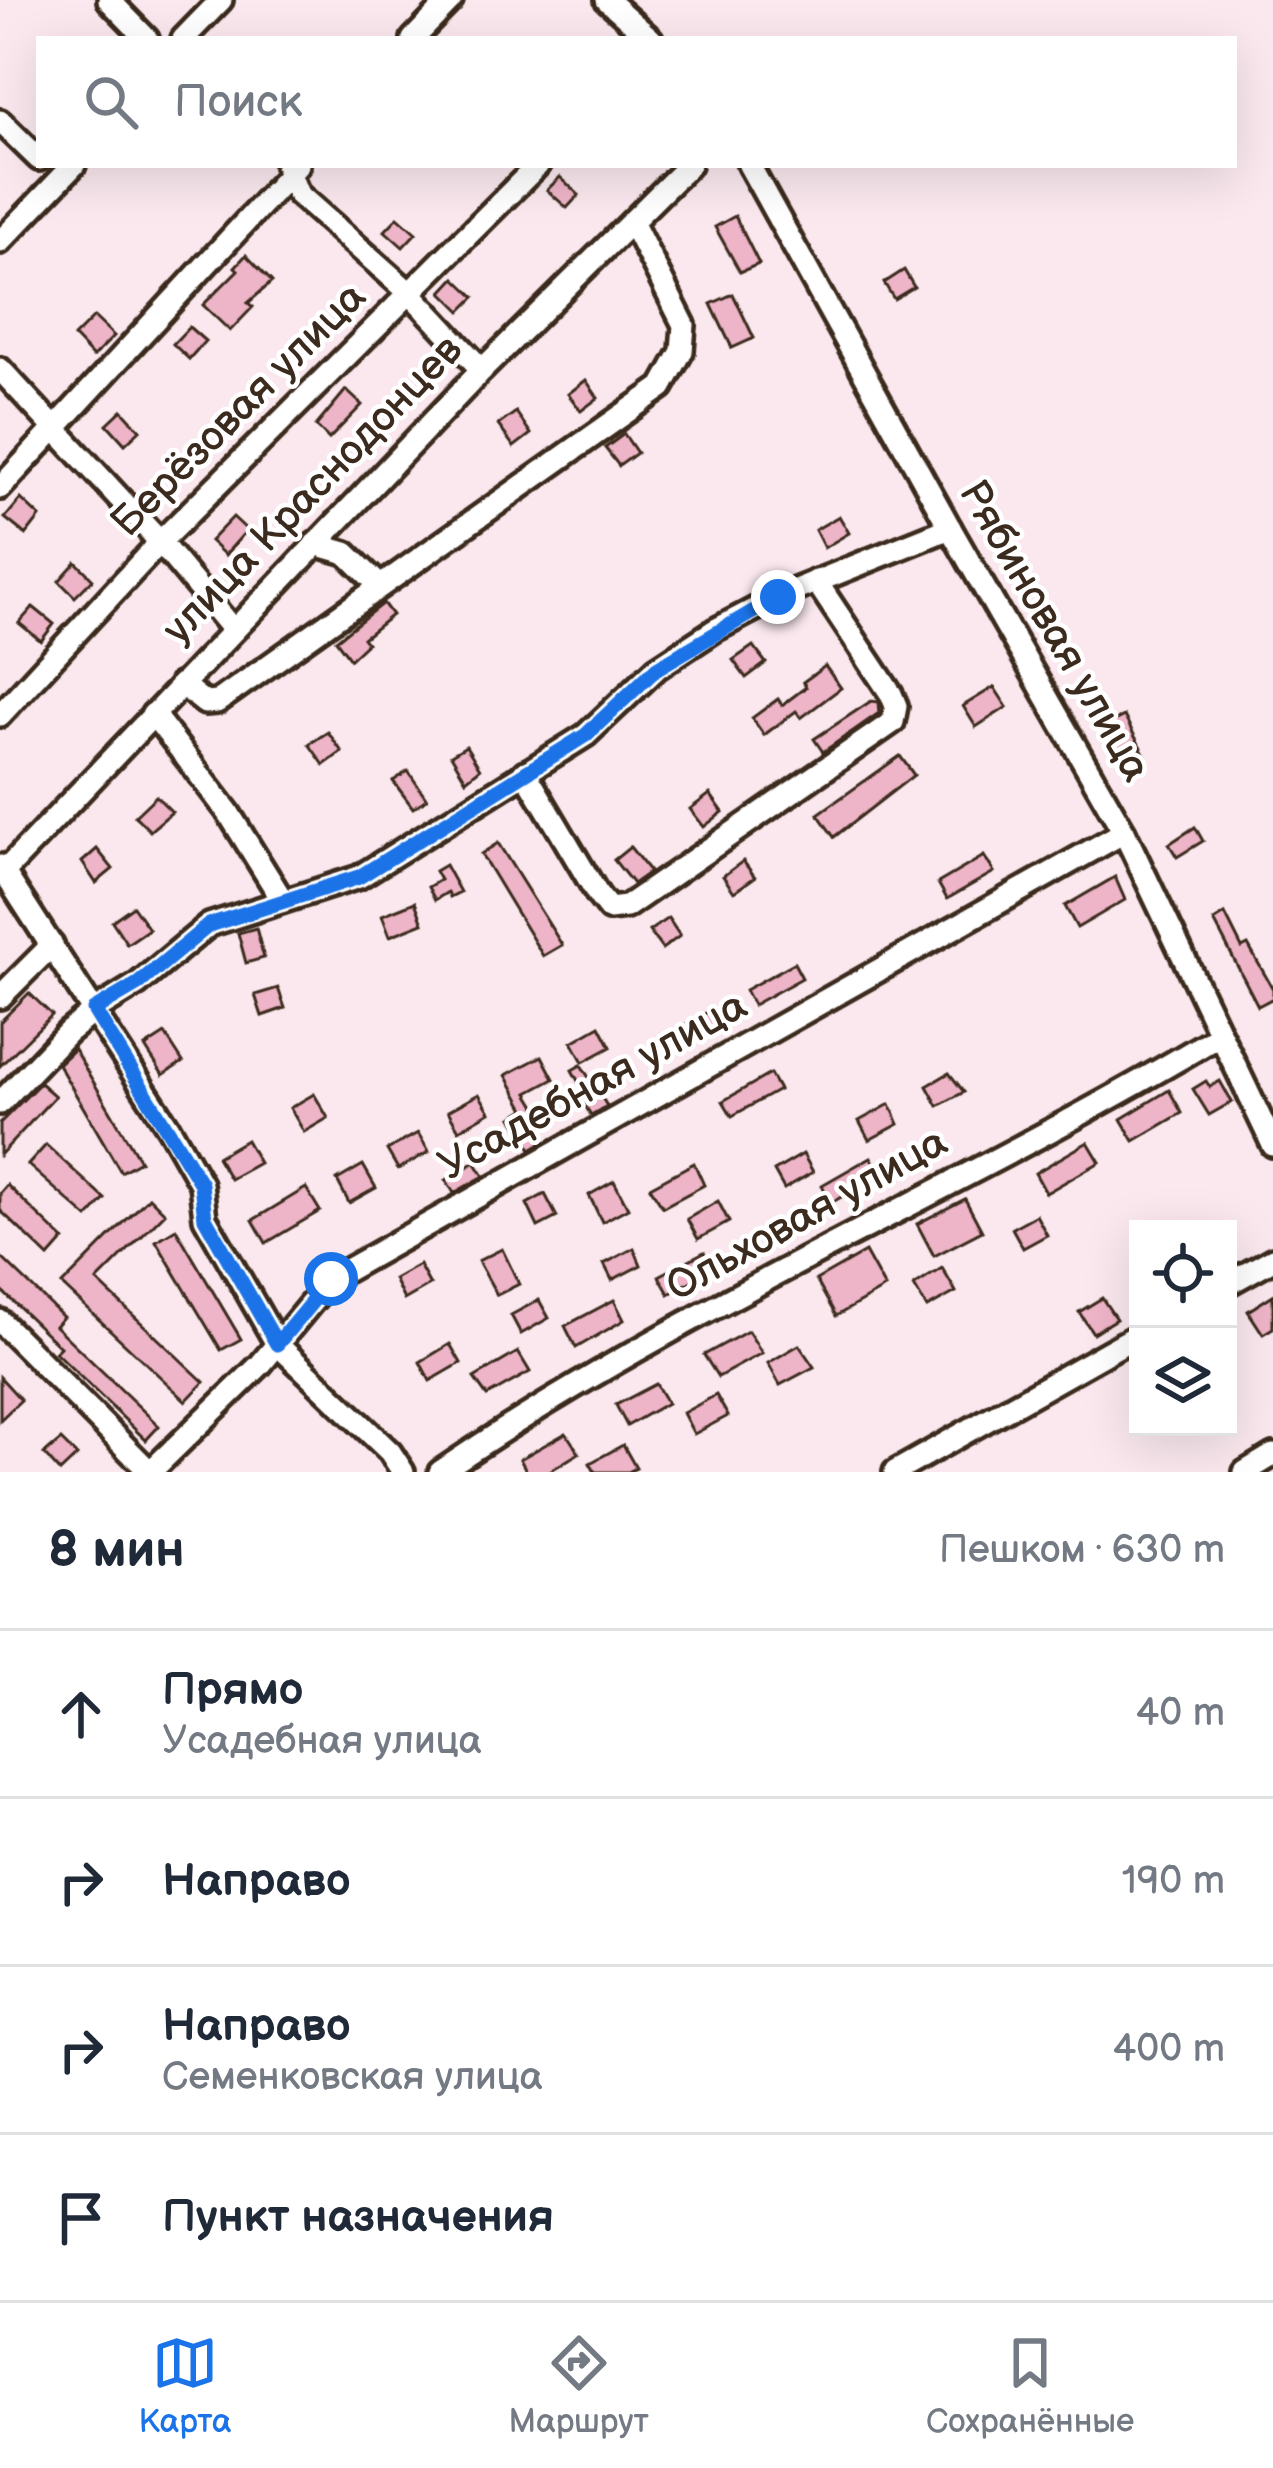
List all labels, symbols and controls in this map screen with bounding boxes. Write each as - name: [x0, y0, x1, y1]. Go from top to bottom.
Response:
- search box: [36, 36, 1237, 168]
- icon: search: [78, 69, 144, 135]
- text: Поиск: [174, 75, 302, 130]
- street label: Берёзовая улица: [101, 272, 377, 548]
- street label: улица Краснодонцев: [152, 325, 474, 655]
- street label: Рябиновая улица: [947, 471, 1161, 791]
- route end: [751, 570, 805, 624]
- street label: Усадебная улица: [430, 980, 756, 1192]
- street label: Ольховая улица: [658, 1117, 956, 1313]
- map controls: [1129, 1220, 1237, 1436]
- button: locate: [1129, 1220, 1237, 1328]
- route start: [304, 1252, 358, 1306]
- button: layers: [1129, 1328, 1237, 1436]
- text: 8 мин: [48, 1520, 185, 1581]
- text: Пешком · 630 m: [939, 1527, 1225, 1574]
- text: Прямо: [162, 1663, 303, 1718]
- icon: ahead: [48, 1681, 114, 1747]
- text: 40 m: [1135, 1690, 1225, 1737]
- text: Усадебная улица: [162, 1718, 482, 1765]
- icon: right: [48, 1849, 114, 1915]
- text: Направо: [162, 1854, 351, 1909]
- text: 190 m: [1122, 1858, 1225, 1905]
- text: Направо: [162, 1999, 351, 2054]
- icon: right: [48, 2017, 114, 2083]
- text: 400 m: [1113, 2026, 1225, 2073]
- text: Семенковская улица: [162, 2054, 543, 2101]
- icon: arrive: [48, 2185, 114, 2251]
- text: Пункт назначения: [162, 2190, 554, 2245]
- tab: Карта: [139, 2330, 231, 2442]
- tab: Маршрут: [509, 2330, 649, 2442]
- tab: Сохранённые: [926, 2330, 1134, 2442]

